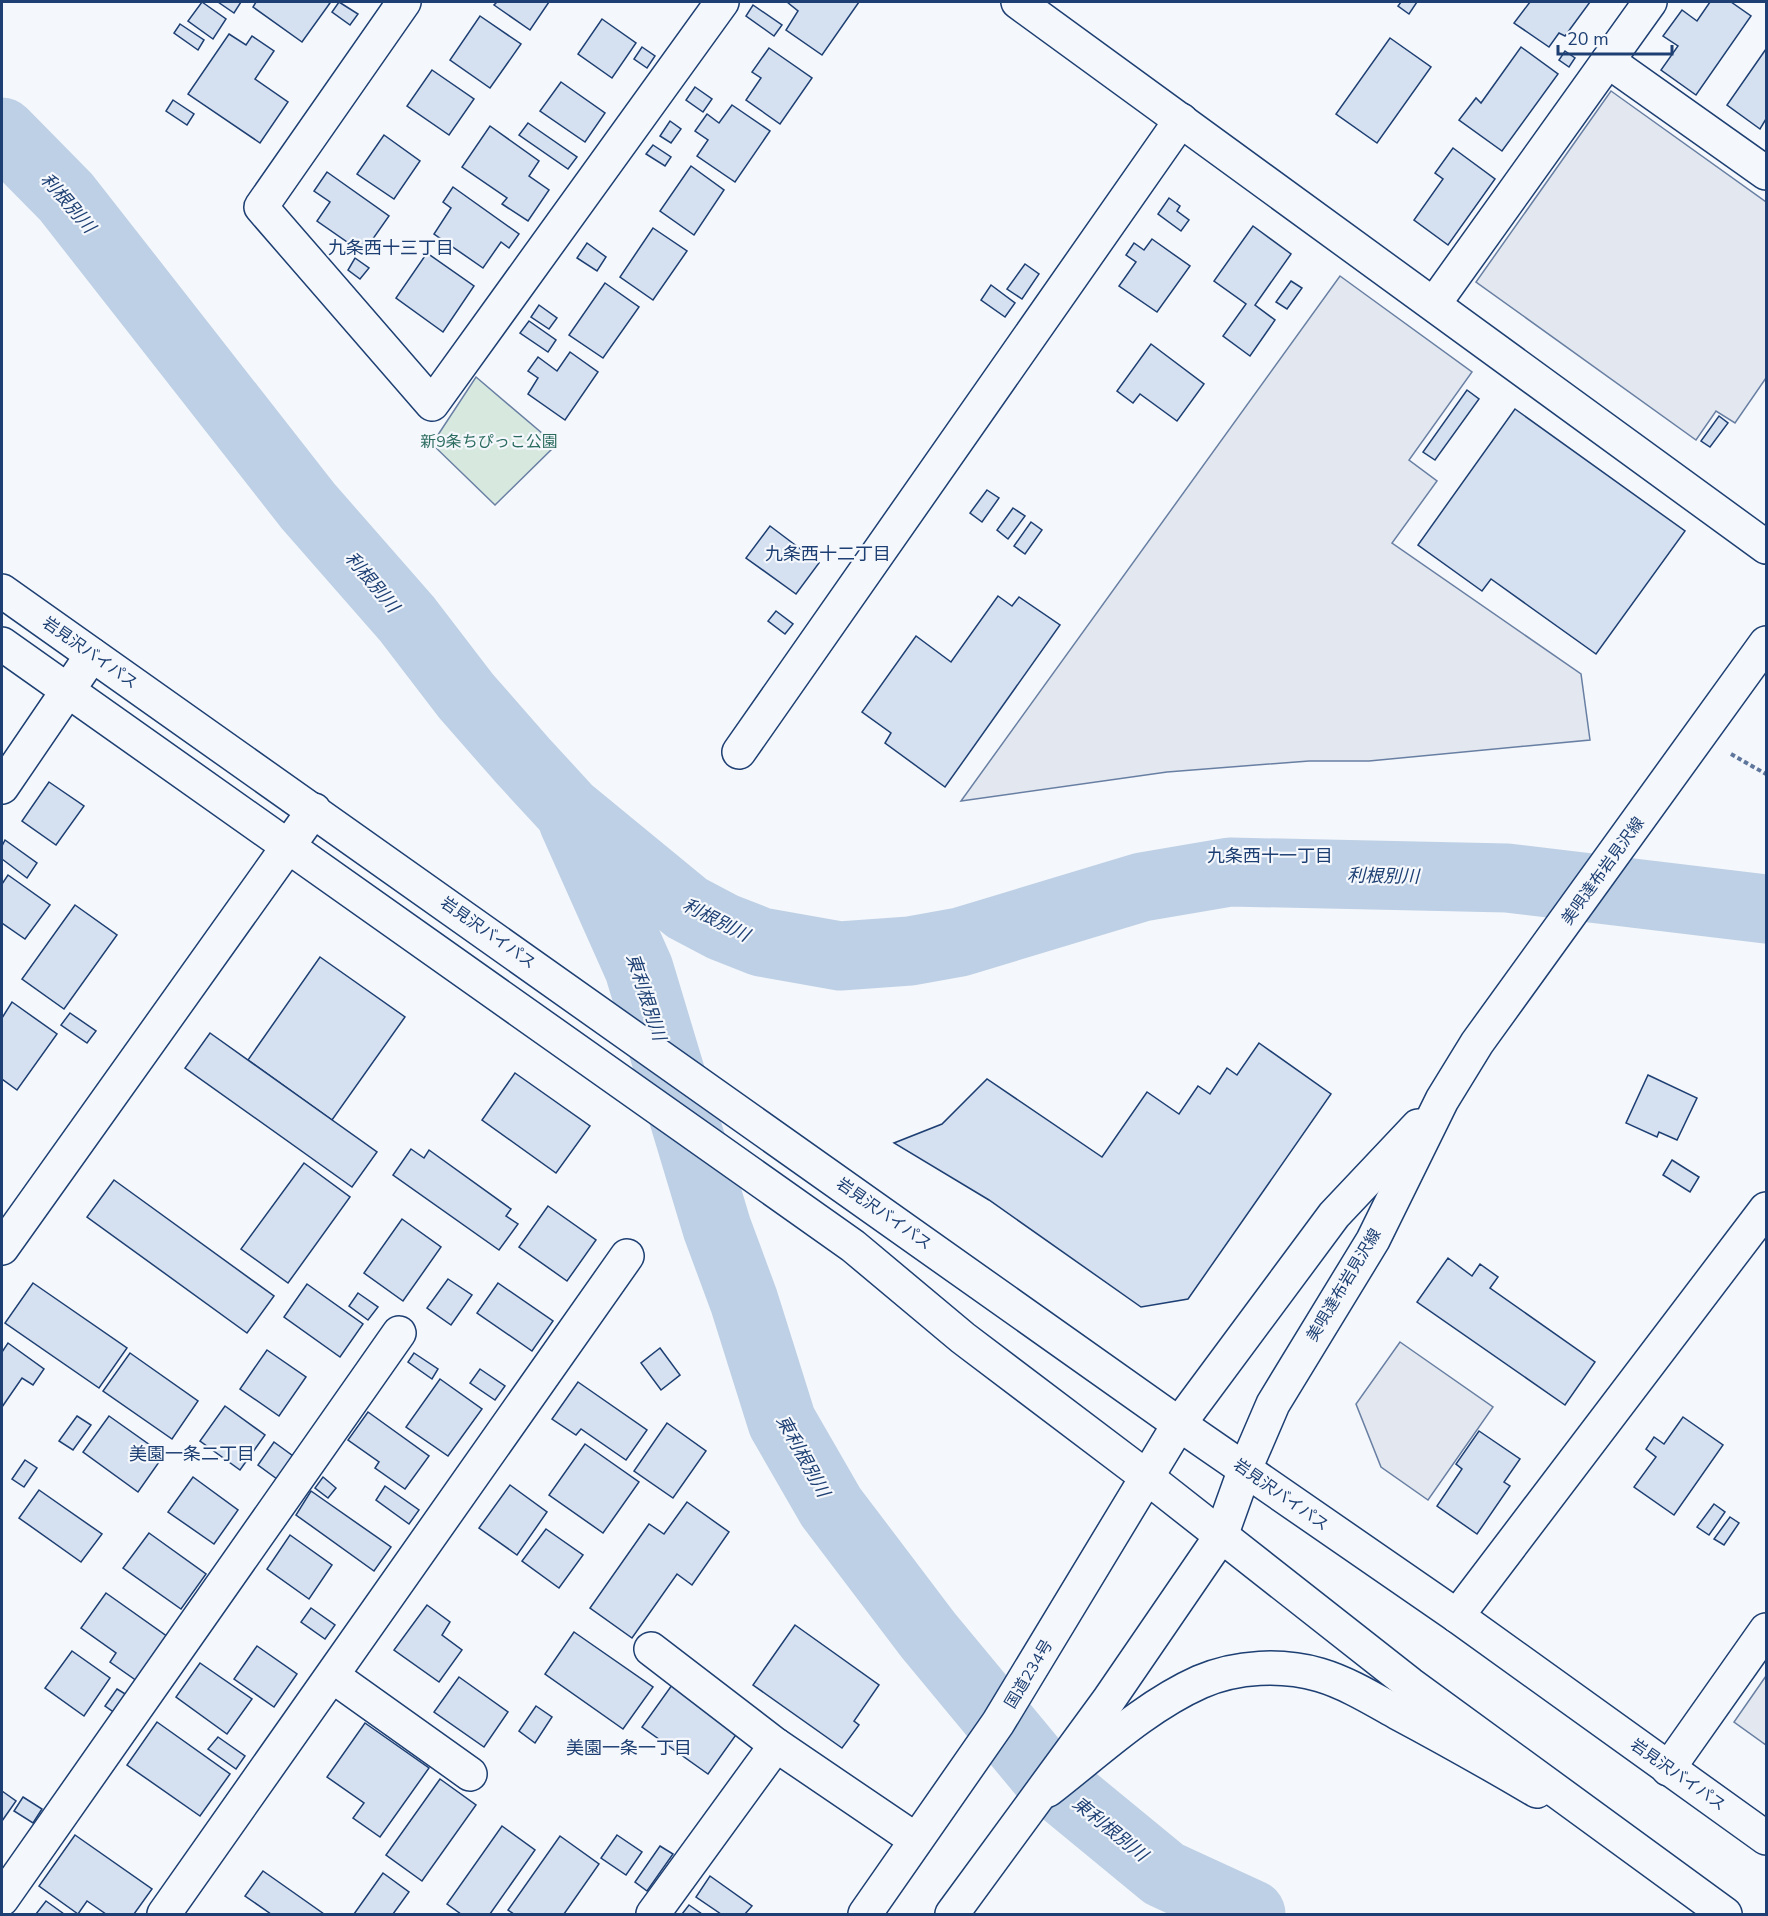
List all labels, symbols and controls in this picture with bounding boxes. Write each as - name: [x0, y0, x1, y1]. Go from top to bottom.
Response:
- scale bar: [1558, 18, 1672, 56]
- text: 20 m: [1567, 27, 1609, 51]
- water label: 利根別川: [35, 168, 102, 240]
- district label: 九条西十三丁目: [328, 236, 454, 260]
- park label: 新9条ちぴっこ公園: [420, 431, 558, 453]
- district label: 九条西十二丁目: [765, 542, 891, 566]
- water label: 利根別川: [340, 547, 406, 619]
- street label: 岩見沢バイパス: [38, 612, 142, 694]
- street label: 美唄達布岩見沢線: [1556, 813, 1650, 929]
- district label: 九条西十一丁目: [1207, 844, 1333, 868]
- water label: 利根別川: [1347, 863, 1421, 889]
- street label: 岩見沢バイパス: [436, 892, 540, 974]
- water label: 利根別川: [678, 893, 755, 948]
- water label: 東利根別川: [621, 950, 672, 1045]
- street label: 岩見沢バイパス: [832, 1173, 936, 1255]
- street label: 美唄達布岩見沢線: [1302, 1224, 1386, 1346]
- water label: 東利根別川: [771, 1411, 836, 1503]
- district label: 美園一条二丁目: [129, 1442, 255, 1466]
- street label: 岩見沢バイパス: [1229, 1454, 1333, 1536]
- street label: 国道234号: [1000, 1635, 1058, 1713]
- street label: 岩見沢バイパス: [1626, 1734, 1730, 1816]
- district label: 美園一条一丁目: [566, 1736, 692, 1760]
- water label: 東利根別川: [1067, 1791, 1154, 1868]

